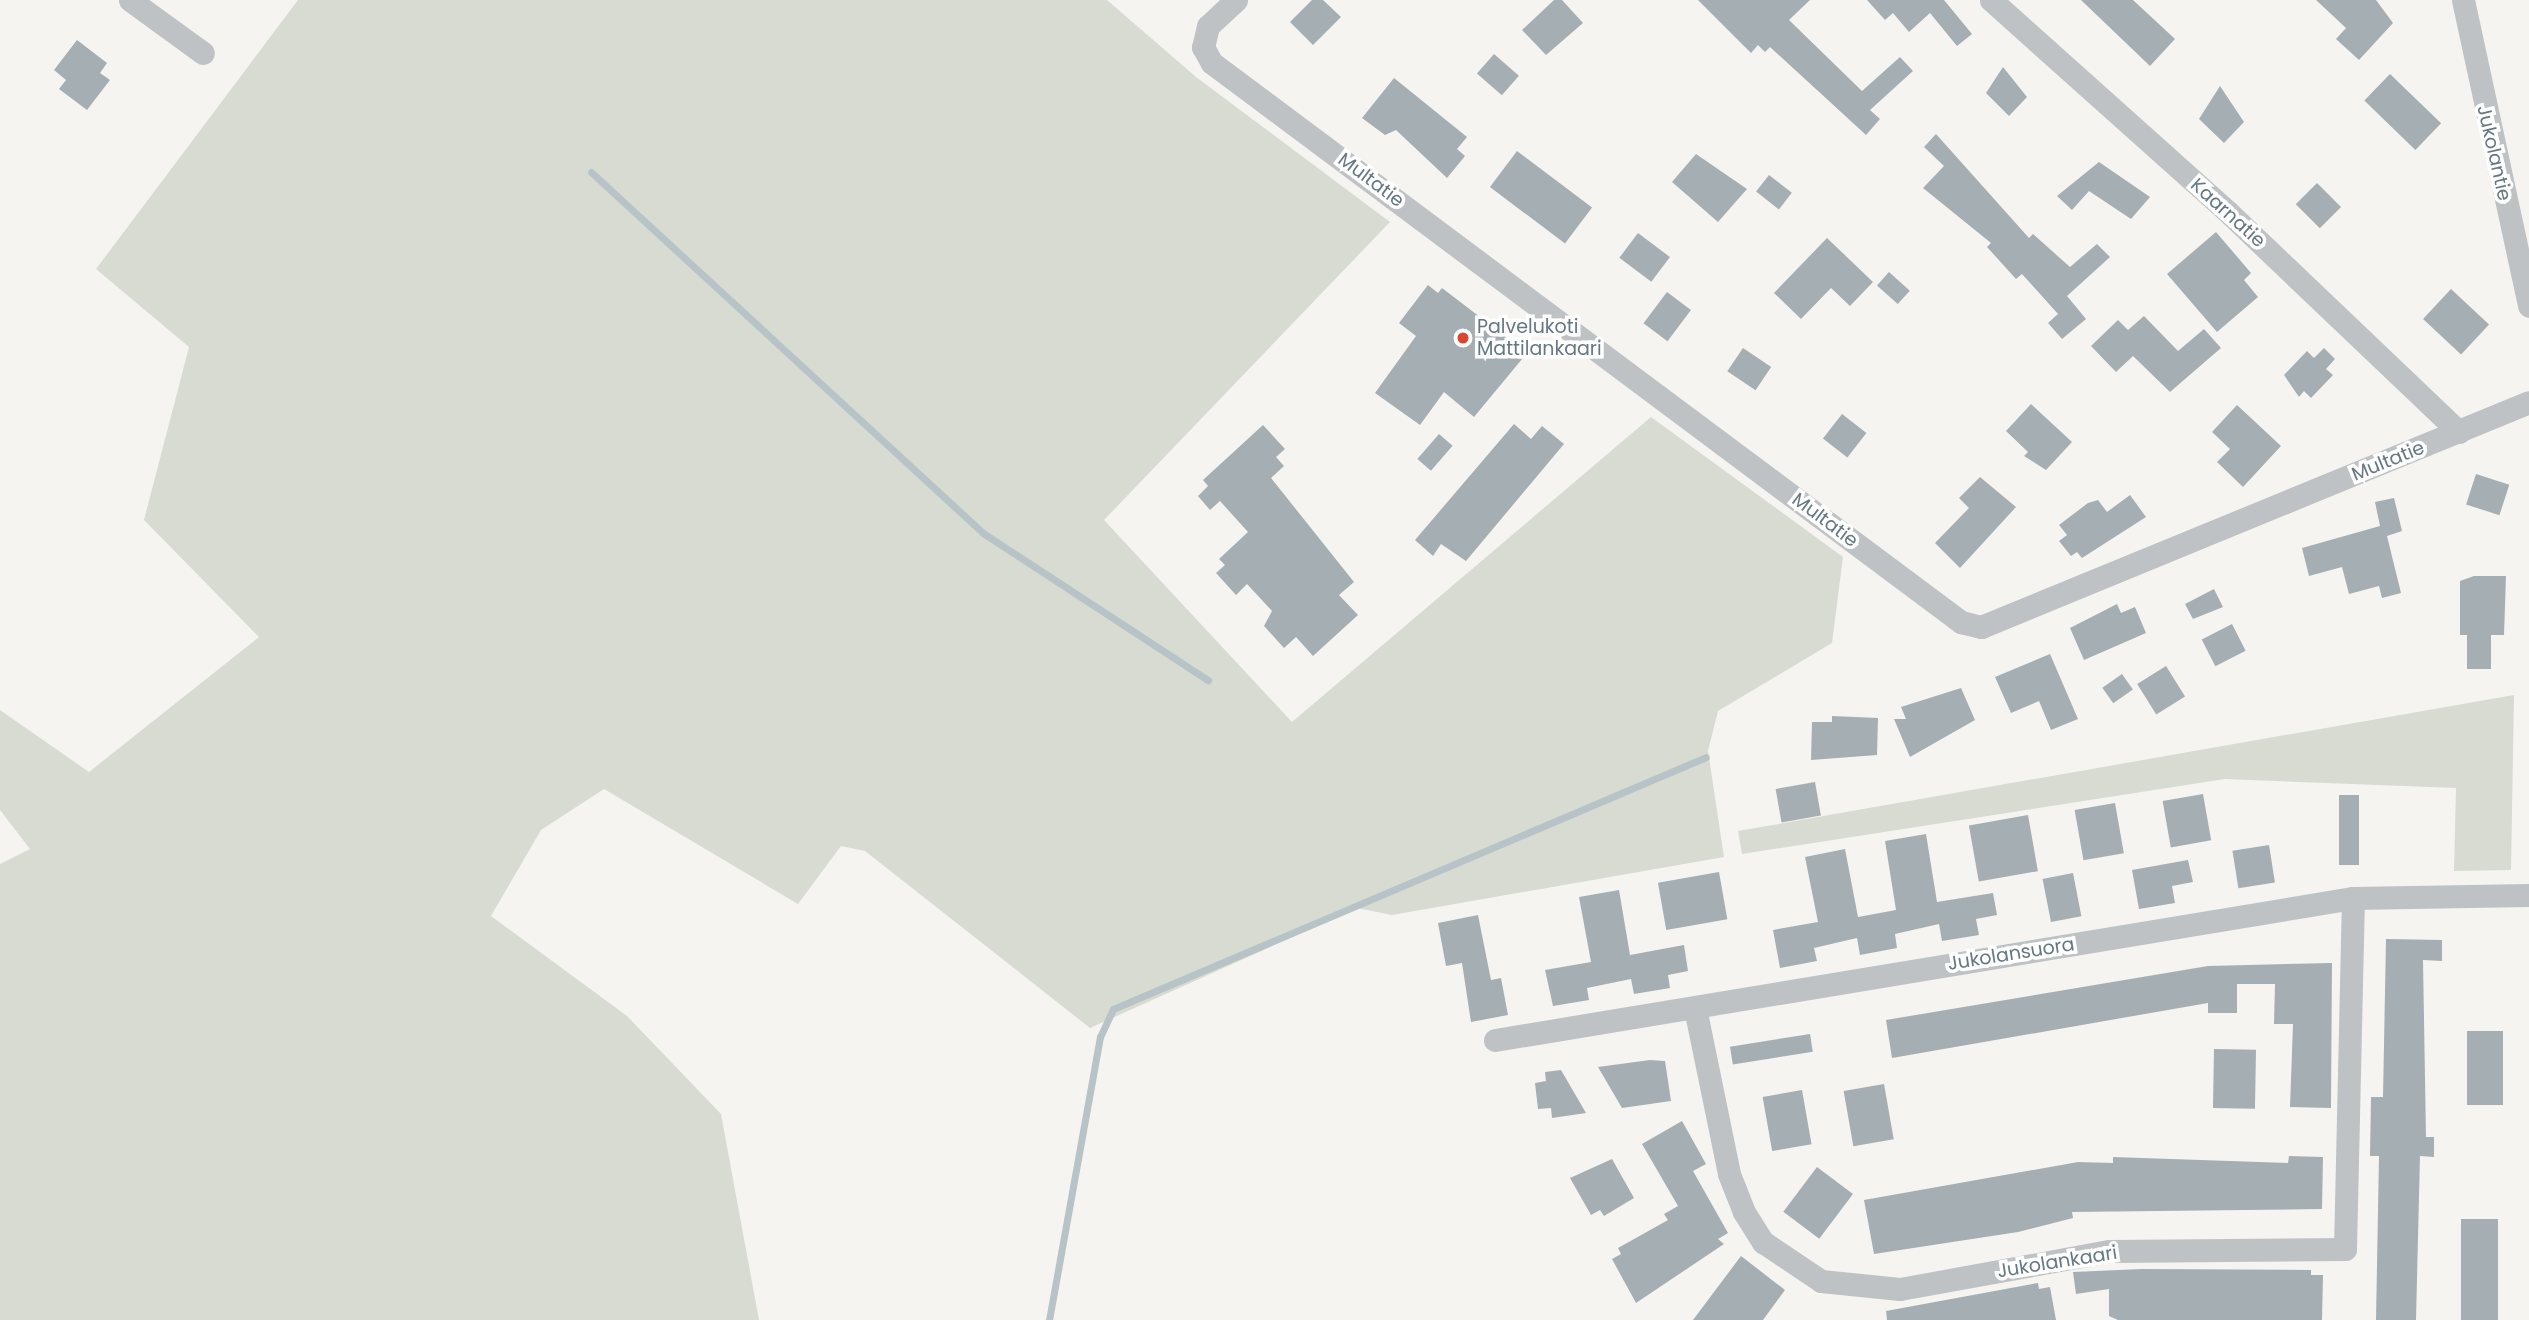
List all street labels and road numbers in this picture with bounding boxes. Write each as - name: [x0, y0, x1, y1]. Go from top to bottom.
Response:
- street label: Jukolantie: [2472, 103, 2516, 203]
- street label: Multatie: [1334, 148, 1408, 212]
- street label: Kaarnatie: [2186, 174, 2270, 252]
- street label: Multatie: [2348, 436, 2428, 486]
- street label: Multatie: [1788, 488, 1862, 552]
- street label: Jukolansuora: [1946, 933, 2076, 975]
- street label: Jukolankaari: [1995, 1241, 2119, 1283]

